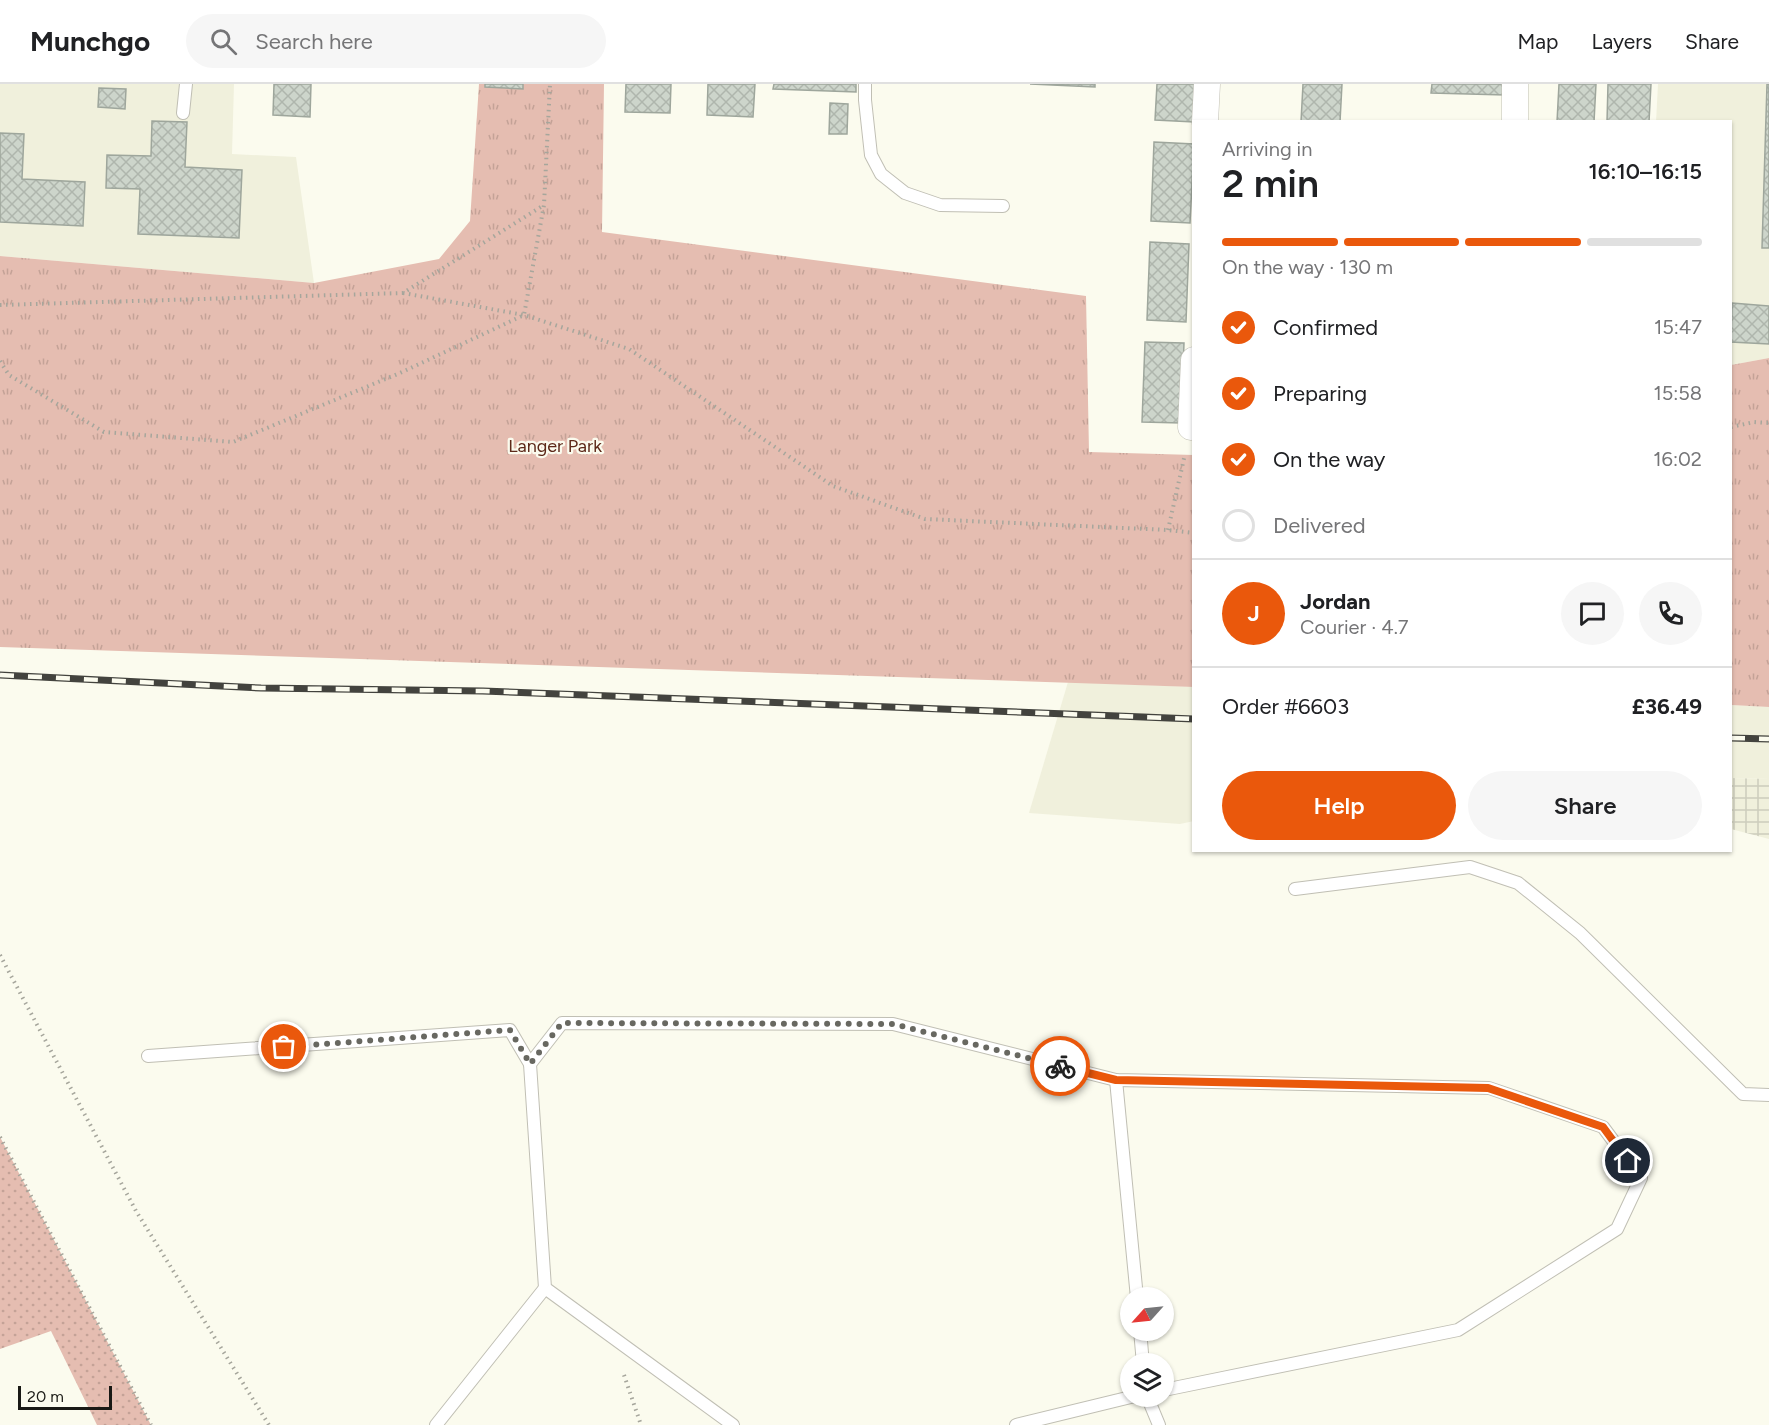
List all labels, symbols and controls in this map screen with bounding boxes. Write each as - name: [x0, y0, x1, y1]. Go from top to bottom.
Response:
- search box: [186, 14, 606, 68]
- text: Munchgo: [30, 24, 150, 58]
- icon: search: [207, 25, 240, 58]
- text: Search here: [255, 28, 373, 55]
- text: Map: [1518, 29, 1558, 54]
- text: Layers: [1591, 29, 1652, 54]
- text: Share: [1685, 29, 1739, 54]
- text: Arriving in: [1222, 137, 1312, 161]
- text: 16:10–16:15: [1588, 158, 1702, 185]
- text: 2 min: [1222, 160, 1319, 207]
- text: On the way · 130 m: [1222, 255, 1393, 279]
- icon: check: [1222, 311, 1255, 344]
- text: Confirmed: [1273, 314, 1378, 341]
- text: 15:47: [1654, 315, 1702, 339]
- icon: check: [1222, 377, 1255, 410]
- text: Preparing: [1273, 380, 1367, 407]
- text: 15:58: [1653, 381, 1702, 405]
- park label: Langer Park: [508, 435, 602, 457]
- icon: check: [1222, 443, 1255, 476]
- text: On the way: [1273, 446, 1385, 473]
- text: 16:02: [1653, 447, 1702, 471]
- text: Delivered: [1273, 512, 1366, 539]
- button: chat: [1561, 582, 1624, 645]
- button: phone: [1639, 582, 1702, 645]
- text: Jordan: [1300, 588, 1371, 615]
- text: J: [1247, 600, 1260, 627]
- text: Courier · 4.7: [1300, 615, 1409, 639]
- text: Order #6603: [1222, 693, 1349, 720]
- text: £36.49: [1632, 693, 1702, 720]
- button: Help: [1222, 771, 1456, 840]
- button: Share: [1468, 771, 1702, 840]
- pin: [258, 1021, 309, 1072]
- icon: bag: [267, 1030, 300, 1063]
- courier: [1030, 1036, 1090, 1096]
- icon: bike: [1044, 1050, 1077, 1083]
- pin: [1602, 1135, 1653, 1186]
- icon: home: [1611, 1144, 1644, 1177]
- north arrow: [1120, 1287, 1174, 1341]
- map controls: [1120, 1287, 1174, 1407]
- button: layers: [1120, 1353, 1174, 1407]
- scale bar: [18, 1383, 112, 1410]
- text: 20 m: [27, 1387, 64, 1406]

